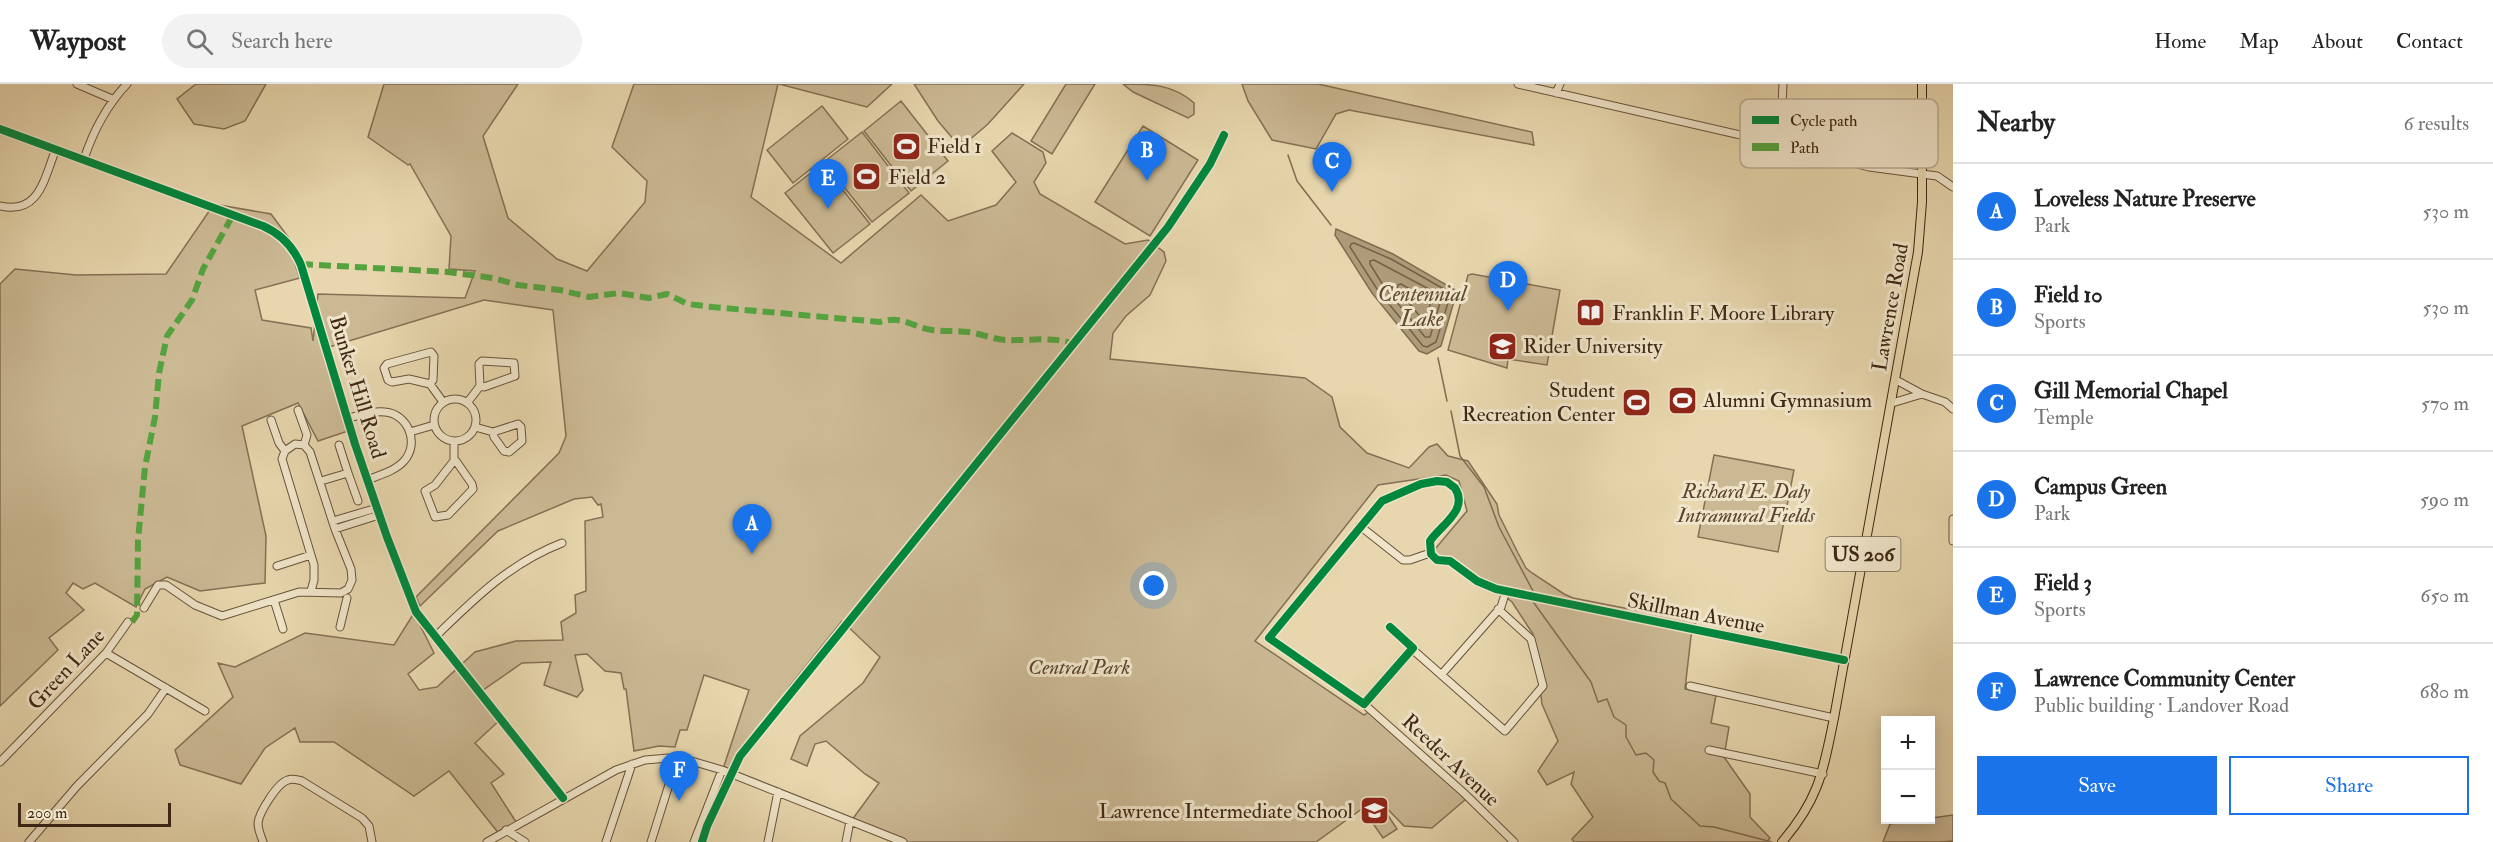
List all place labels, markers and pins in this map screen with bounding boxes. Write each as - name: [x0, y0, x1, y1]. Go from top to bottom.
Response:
- sports icon: Field 1: [890, 130, 922, 162]
- pin: B: [1128, 132, 1166, 181]
- place label: Field 1: [927, 133, 982, 160]
- pin: C: [1312, 142, 1352, 192]
- pin: E: [808, 160, 848, 209]
- sports icon: Field 2: [851, 161, 883, 193]
- place label: Field 2: [888, 164, 946, 191]
- pin: D: [1488, 262, 1528, 311]
- library icon: Franklin F. Moore Library: [1575, 297, 1607, 329]
- place label: Franklin F. Moore Library: [1612, 300, 1835, 327]
- school or university icon: Rider University: [1486, 330, 1518, 362]
- place label: Rider University: [1523, 333, 1663, 360]
- place label: Student Recreation Center: [1462, 377, 1615, 428]
- sports icon: Alumni Gymnasium: [1666, 384, 1698, 416]
- sports icon: Student Recreation Center: [1620, 386, 1652, 418]
- place label: Alumni Gymnasium: [1702, 387, 1872, 414]
- pin: A: [732, 504, 771, 554]
- pin: F: [660, 752, 698, 801]
- school or university icon: Lawrence Intermediate School: [1358, 795, 1390, 827]
- place label: Lawrence Intermediate School: [1099, 798, 1354, 825]

